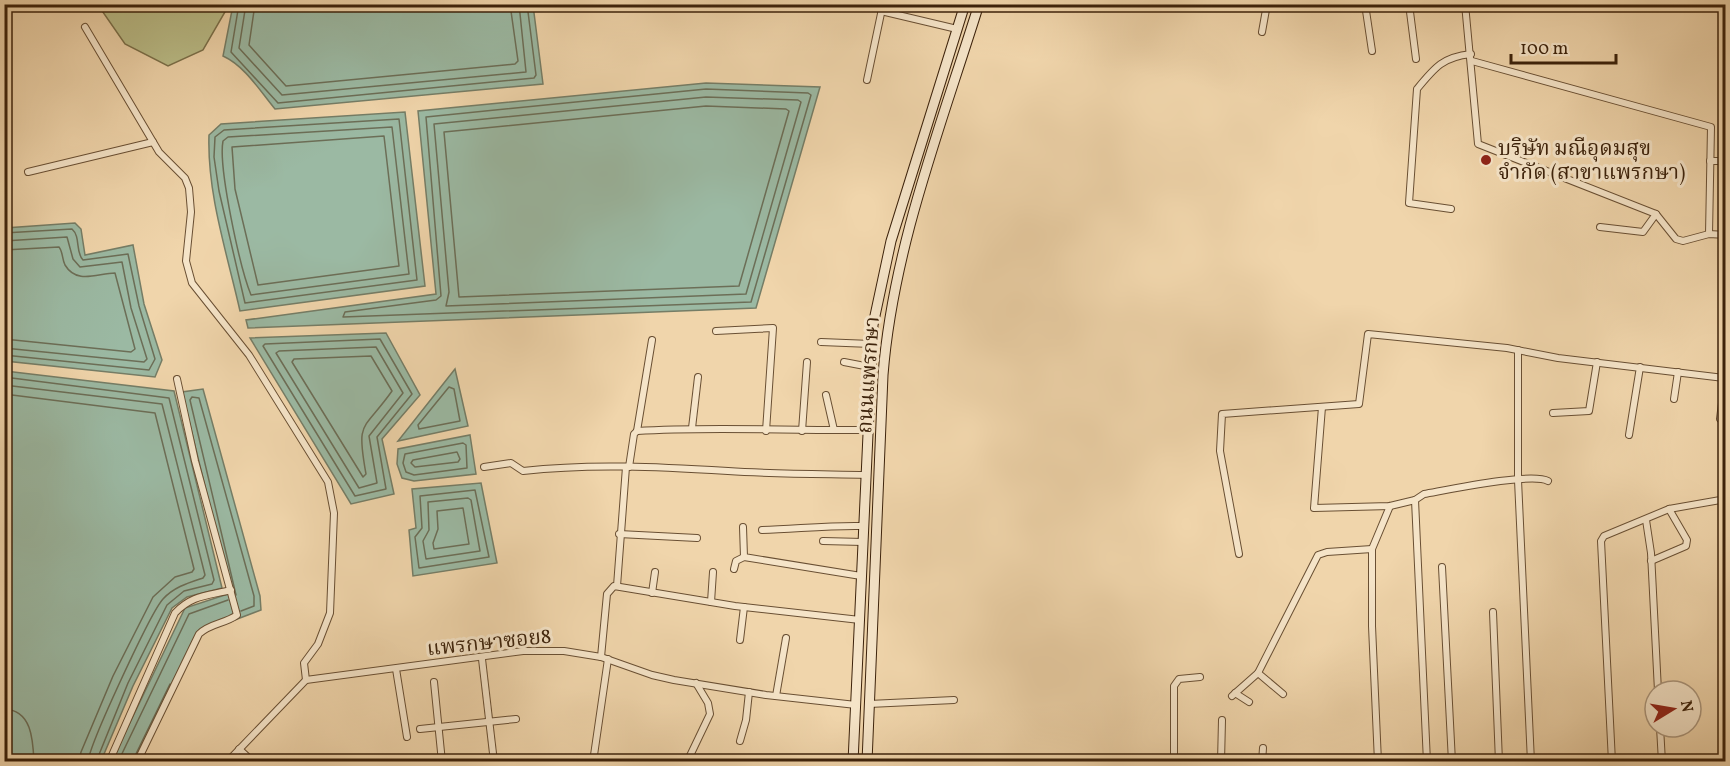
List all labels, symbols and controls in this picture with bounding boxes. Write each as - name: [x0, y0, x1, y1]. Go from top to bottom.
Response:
- scale bar: [1511, 27, 1616, 65]
- text: 100 m: [1520, 37, 1569, 62]
- place label: บริษัท มณีอุดมสุข จำกัด (สาขาแพรกษา): [1498, 135, 1685, 188]
- marker: บริษัท มณีอุดมสุข จำกัด (สาขาแพรกษา): [1479, 153, 1493, 167]
- street label: ถนนแพรกษา: [851, 316, 888, 435]
- street label: แพรกษาซอย8: [425, 623, 553, 664]
- north arrow: [1643, 679, 1703, 739]
- text: N: [1674, 699, 1698, 715]

